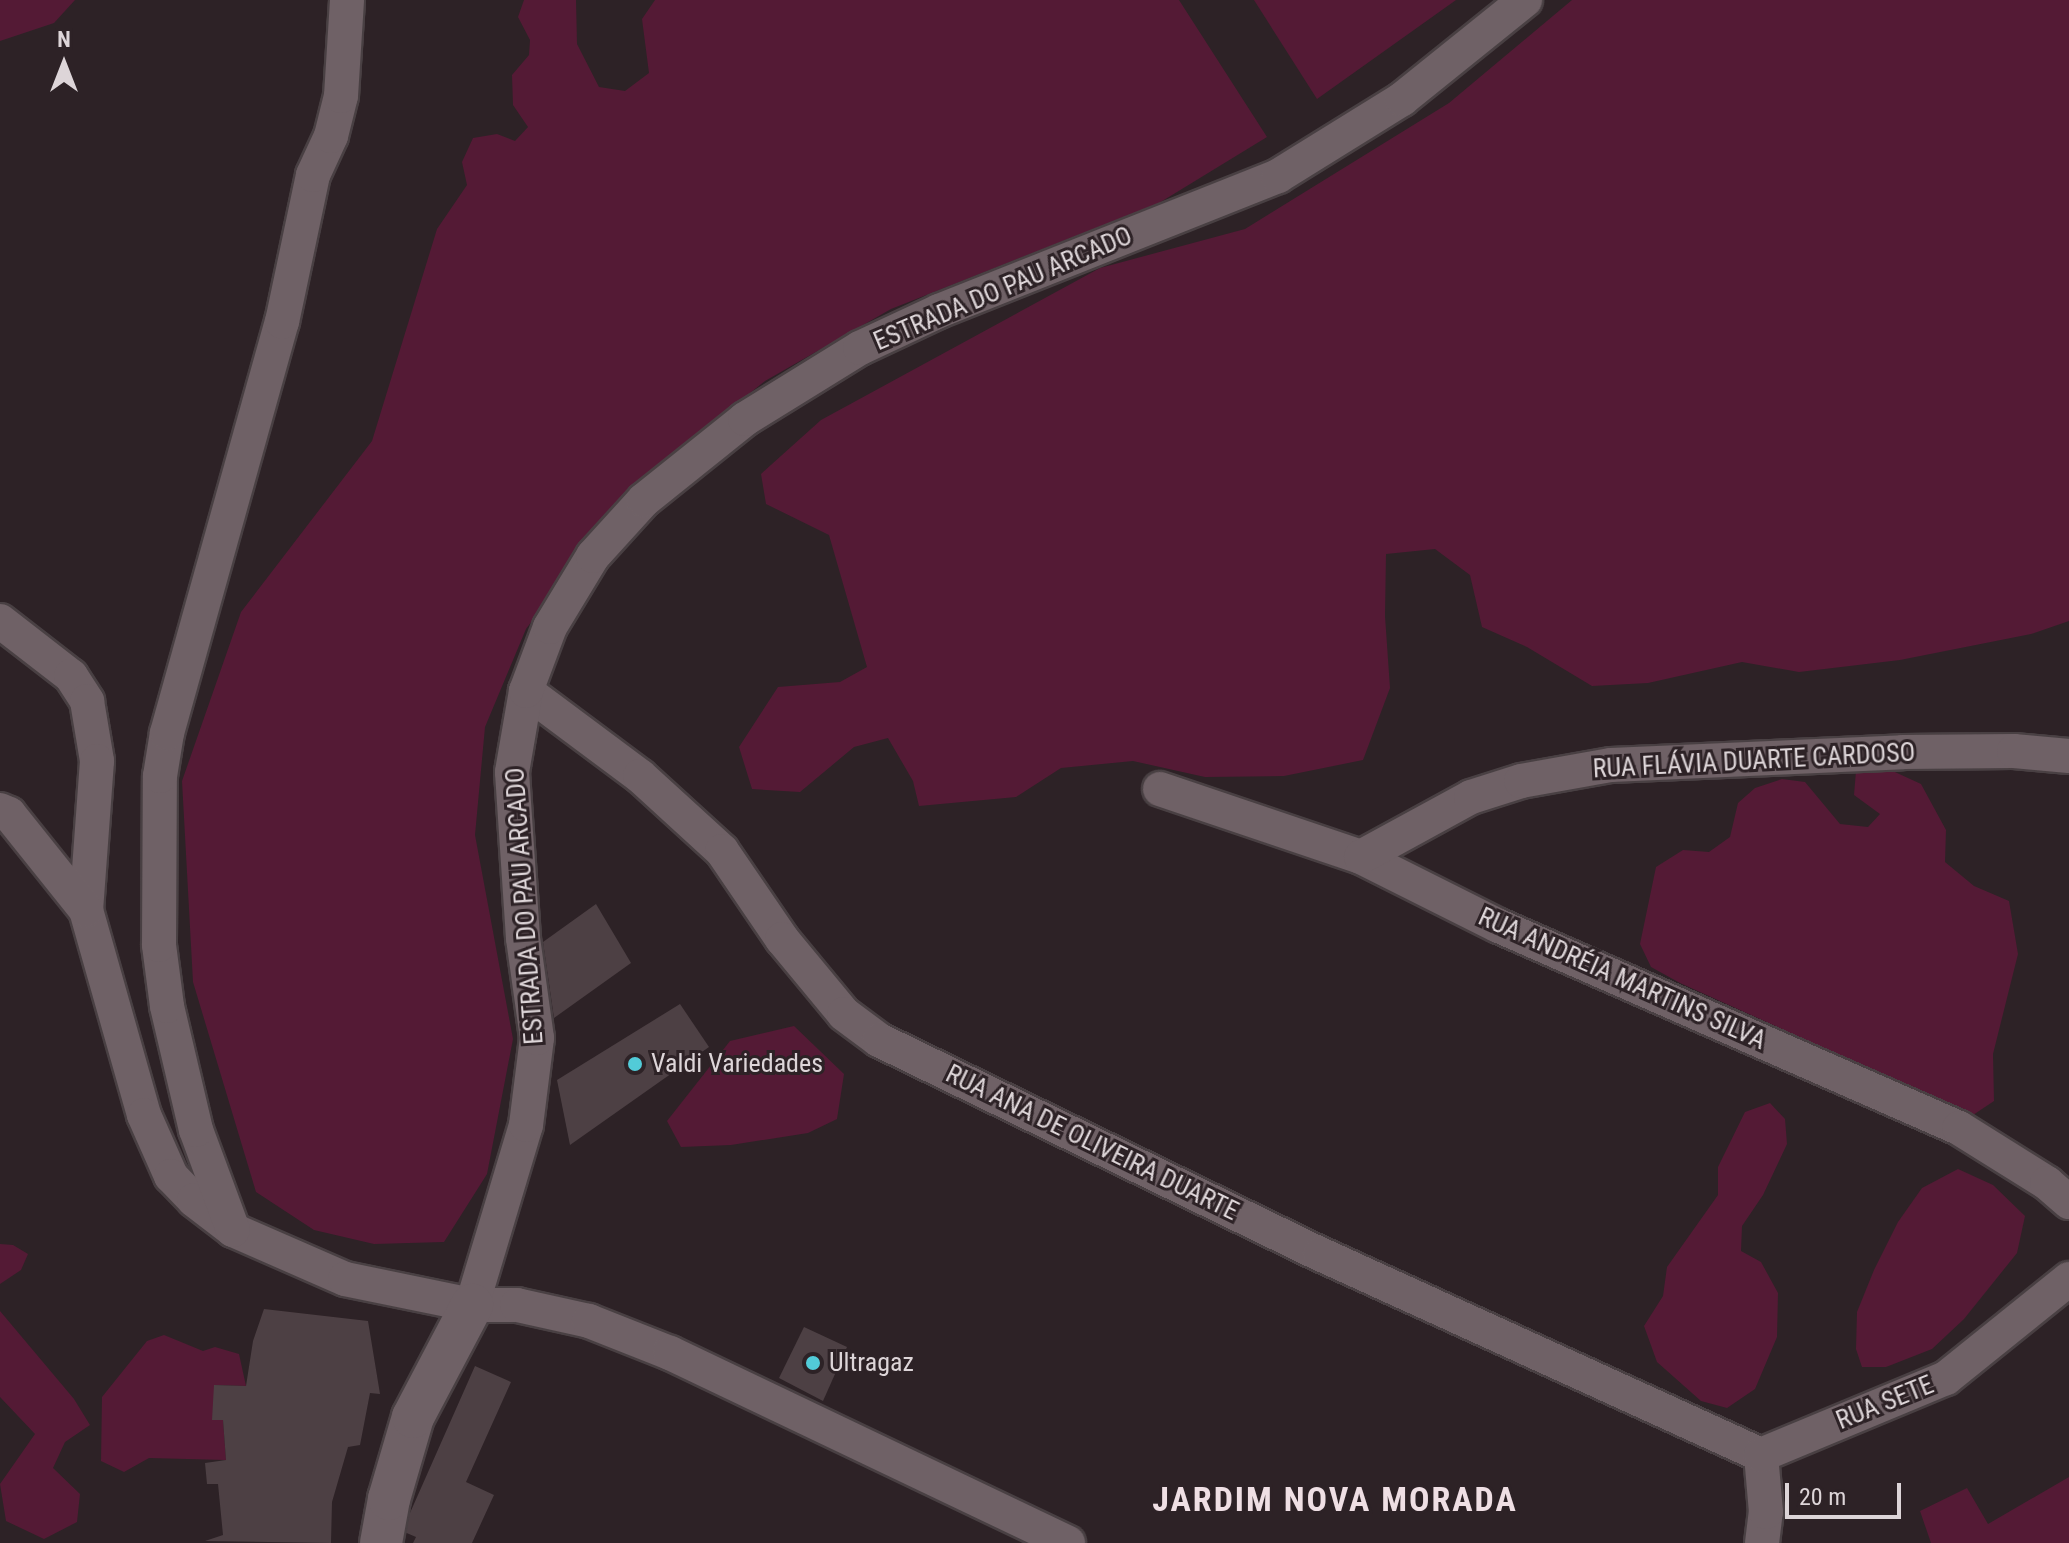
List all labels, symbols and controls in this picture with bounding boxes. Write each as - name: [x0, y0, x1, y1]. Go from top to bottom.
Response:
- north arrow: [24, 24, 104, 104]
- text: N: [57, 27, 71, 52]
- street label: ESTRADA DO PAU ARCADO: [869, 220, 1137, 358]
- street label: RUA FLÁVIA DUARTE CARDOSO: [1592, 737, 1916, 785]
- street label: ESTRADA DO PAU ARCADO: [500, 766, 550, 1046]
- street label: RUA ANDRÉIA MARTINS SILVA: [1473, 901, 1771, 1057]
- place label: Valdi Variedades: [651, 1048, 823, 1080]
- marker: Valdi Variedades: [626, 1055, 644, 1073]
- street label: RUA ANA DE OLIVEIRA DUARTE: [941, 1058, 1243, 1228]
- place label: Ultragaz: [829, 1347, 914, 1379]
- marker: Ultragaz: [804, 1354, 822, 1372]
- street label: RUA SETE: [1832, 1369, 1938, 1437]
- scale bar: [1789, 1467, 1905, 1517]
- district label: JARDIM NOVA MORADA: [1152, 1480, 1518, 1520]
- text: 20 m: [1799, 1483, 1846, 1511]

